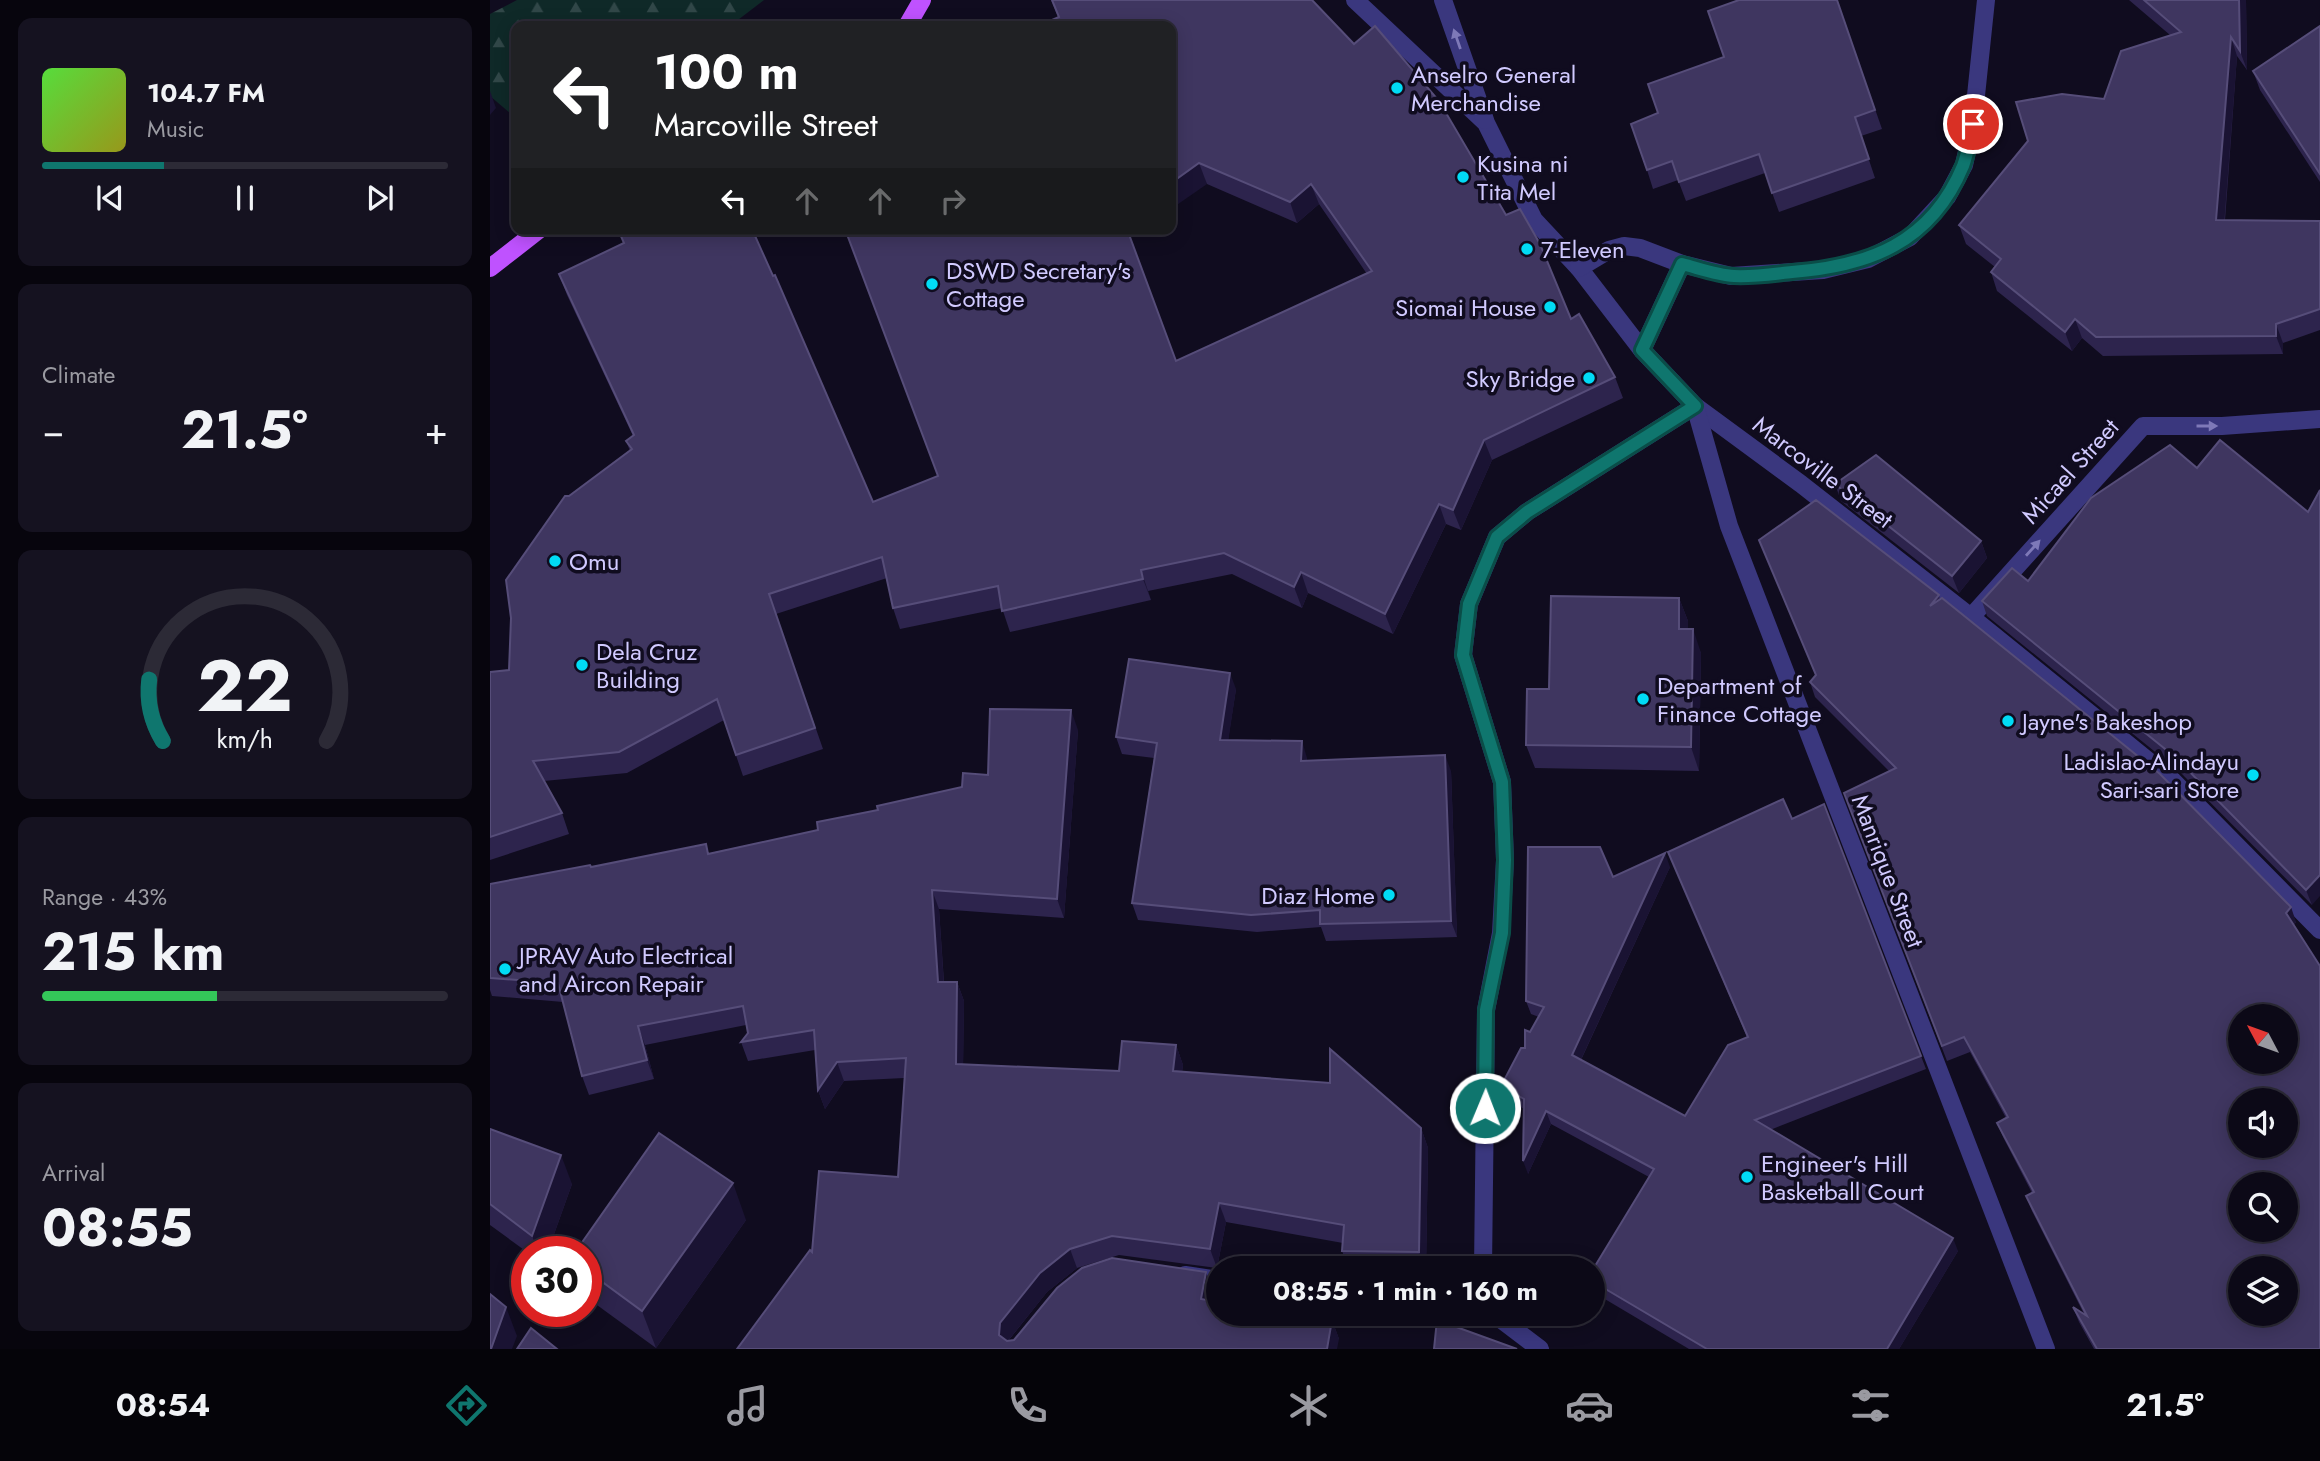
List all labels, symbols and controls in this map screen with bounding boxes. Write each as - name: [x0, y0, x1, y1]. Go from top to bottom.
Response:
- one-way arrow: [1451, 28, 1462, 49]
- text: 100 m: [654, 37, 799, 107]
- icon: left: [539, 49, 630, 140]
- place label: Anselro General Merchandise: [1411, 57, 1576, 120]
- text: 104.7 FM: [147, 74, 265, 112]
- marker: Anselro General Merchandise: [1389, 80, 1405, 96]
- pin: [1943, 94, 2003, 154]
- text: Marcoville Street: [654, 102, 878, 148]
- icon: arrive: [1954, 105, 1992, 143]
- text: Music: [147, 112, 204, 146]
- place label: Kusina ni Tita Mel: [1477, 146, 1569, 209]
- marker: Kusina ni Tita Mel: [1455, 169, 1471, 185]
- icon: previous: [91, 179, 129, 217]
- icon: pause: [226, 179, 264, 217]
- icon: next: [361, 179, 399, 217]
- icon: left: [715, 182, 753, 220]
- icon: ahead: [788, 182, 826, 220]
- icon: ahead: [861, 182, 899, 220]
- icon: right: [934, 182, 972, 220]
- place label: 7-Eleven: [1541, 232, 1625, 267]
- marker: 7-Eleven: [1519, 241, 1535, 257]
- place label: DSWD Secretary's Cottage: [946, 253, 1131, 316]
- marker: DSWD Secretary's Cottage: [924, 276, 940, 292]
- place label: Siomai House: [1395, 290, 1536, 325]
- marker: Siomai House: [1542, 299, 1558, 315]
- text: Climate: [42, 358, 115, 392]
- place label: Sky Bridge: [1466, 361, 1575, 396]
- marker: Sky Bridge: [1581, 370, 1597, 386]
- text: 21.5°: [181, 392, 308, 468]
- text: −: [42, 403, 64, 458]
- text: +: [425, 403, 448, 458]
- street label: Marcoville Street: [1745, 408, 1901, 537]
- street label: Micael Street: [2013, 410, 2127, 531]
- one-way arrow: [2196, 420, 2218, 432]
- one-way arrow: [2025, 540, 2041, 557]
- place label: Omu: [569, 544, 619, 579]
- marker: Omu: [547, 553, 563, 569]
- text: 22: [197, 633, 293, 738]
- place label: Dela Cruz Building: [596, 634, 697, 697]
- marker: Dela Cruz Building: [574, 657, 590, 673]
- place label: Department of Finance Cottage: [1657, 668, 1822, 731]
- marker: Department of Finance Cottage: [1635, 691, 1651, 707]
- place label: Jayne's Bakeshop: [2019, 704, 2192, 739]
- marker: Jayne's Bakeshop: [2000, 713, 2016, 729]
- text: km/h: [217, 720, 273, 756]
- place label: Ladislao-Alindayu Sari-sari Store: [2063, 744, 2239, 807]
- marker: Ladislao-Alindayu Sari-sari Store: [2245, 767, 2261, 783]
- street label: Manrique Street: [1843, 789, 1933, 953]
- place label: Diaz Home: [1261, 878, 1375, 913]
- text: Range · 43%: [42, 880, 167, 914]
- marker: Diaz Home: [1381, 887, 1397, 903]
- text: 215 km: [42, 914, 224, 990]
- place label: JPRAV Auto Electrical and Aircon Repair: [516, 938, 733, 1001]
- marker: JPRAV Auto Electrical and Aircon Repair: [497, 961, 513, 977]
- north arrow: [2228, 1004, 2298, 1074]
- map controls: [2228, 1004, 2298, 1326]
- position arrow: [1448, 1071, 1522, 1145]
- button: sound: [2228, 1088, 2298, 1158]
- place label: Engineer's Hill Basketball Court: [1761, 1146, 1924, 1209]
- text: Arrival: [42, 1156, 105, 1190]
- marker: Engineer's Hill Basketball Court: [1739, 1169, 1755, 1185]
- button: search: [2228, 1172, 2298, 1242]
- text: 08:55: [42, 1190, 193, 1266]
- speed limit sign: 30: [511, 1236, 602, 1327]
- button: layers: [2228, 1256, 2298, 1326]
- text: 08:55 · 1 min · 160 m: [1273, 1272, 1538, 1310]
- icon: directions: [442, 1381, 491, 1430]
- icon: music: [723, 1381, 772, 1430]
- icon: phone: [1003, 1381, 1052, 1430]
- icon: climate: [1284, 1381, 1333, 1430]
- icon: car: [1565, 1381, 1614, 1430]
- icon: filters: [1846, 1381, 1895, 1430]
- text: 08:54: [116, 1382, 210, 1428]
- text: 21.5°: [2126, 1382, 2204, 1428]

